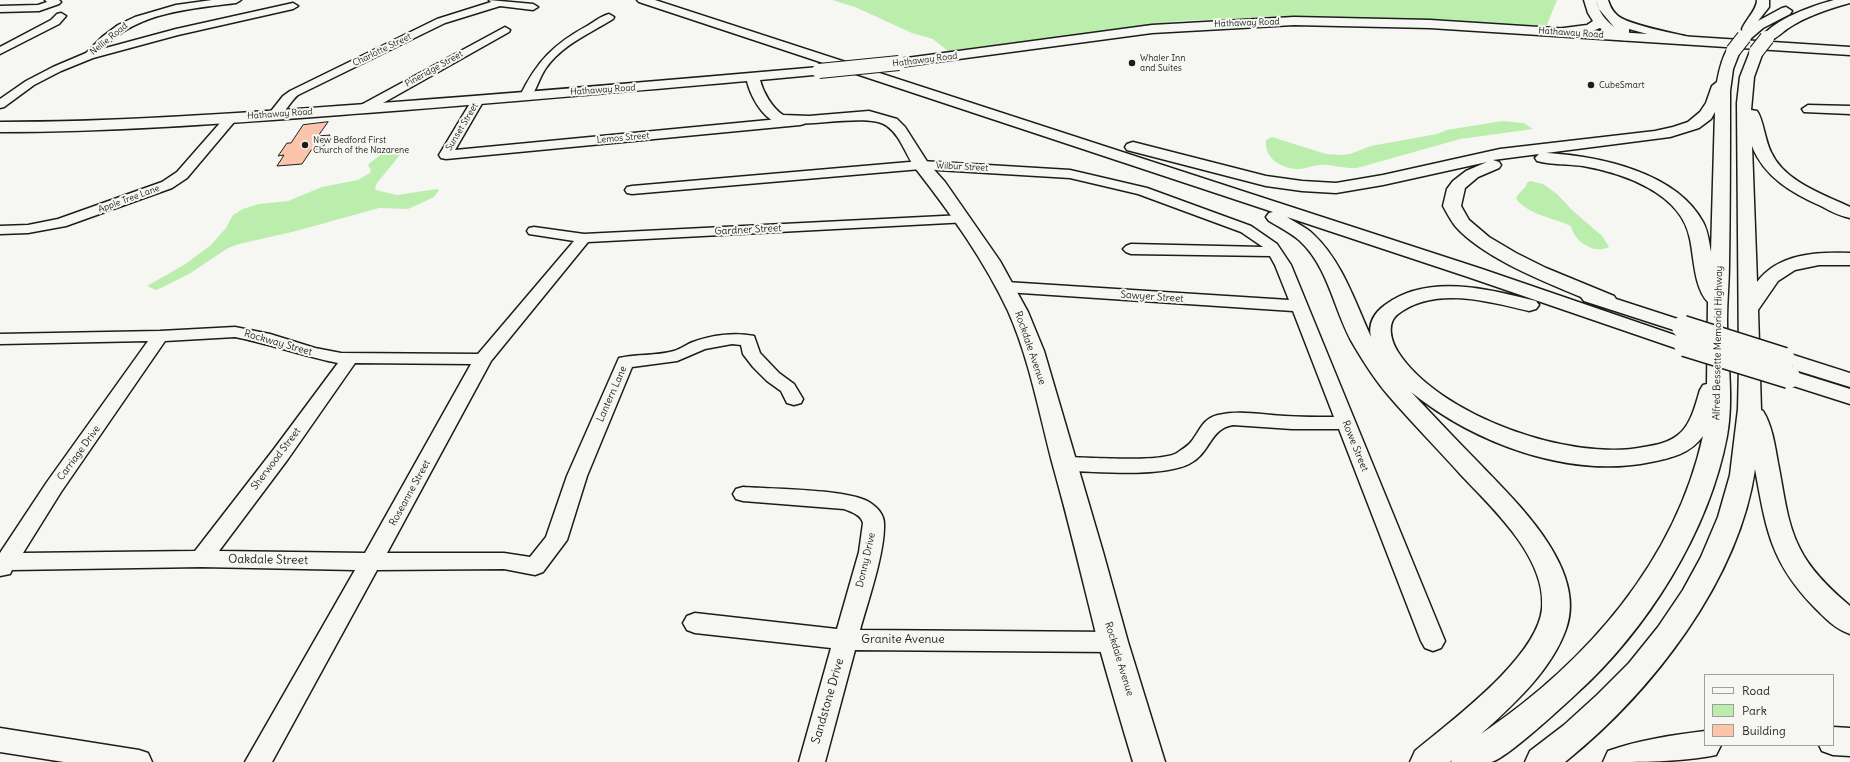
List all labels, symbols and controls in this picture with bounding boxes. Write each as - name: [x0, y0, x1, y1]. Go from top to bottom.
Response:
- street label: Hathaway Road: [1214, 16, 1280, 30]
- street label: Nellie Road: [88, 21, 130, 57]
- street label: Hathaway Road: [1538, 25, 1604, 41]
- street label: Charlotte Street: [351, 31, 413, 69]
- street label: Pineridge Street: [403, 49, 465, 89]
- street label: Hathaway Road: [892, 51, 958, 69]
- place label: Whaler Inn and Suites: [1140, 53, 1185, 74]
- marker: Whaler Inn and Suites: [1127, 58, 1137, 68]
- marker: CubeSmart: [1586, 80, 1596, 90]
- place label: CubeSmart: [1599, 80, 1645, 90]
- street label: Hathaway Road: [570, 82, 636, 98]
- street label: Sunset Street: [444, 101, 480, 153]
- street label: Hathaway Road: [247, 106, 313, 122]
- street label: Lemos Street: [596, 130, 650, 146]
- place label: New Bedford First Church of the Nazarene: [313, 135, 409, 156]
- marker: New Bedford First Church of the Nazarene: [300, 140, 310, 150]
- street label: Wilbur Street: [936, 160, 988, 174]
- street label: Apple Tree Lane: [97, 183, 161, 215]
- street label: Gardner Street: [714, 222, 782, 238]
- street label: Alfred Bessette Memorial Highway: [1711, 266, 1725, 420]
- street label: Sawyer Street: [1120, 289, 1184, 305]
- street label: Rockdale Avenue: [1012, 310, 1048, 386]
- street label: Rockway Street: [243, 328, 313, 358]
- street label: Lantern Lane: [594, 364, 630, 424]
- street label: Rowe Street: [1339, 419, 1371, 473]
- street label: Carriage Drive: [55, 423, 103, 483]
- street label: Sherwood Street: [249, 426, 303, 492]
- street label: Roseanne Street: [387, 458, 433, 528]
- street label: Donny Drive: [854, 531, 878, 589]
- street label: Oakdale Street: [228, 552, 308, 568]
- street label: Rockdale Avenue: [1102, 620, 1136, 698]
- street label: Granite Avenue: [861, 633, 945, 647]
- street label: Sandstone Drive: [809, 657, 847, 745]
- legend: [1704, 674, 1834, 746]
- text: Road: [1742, 683, 1770, 698]
- text: Park: [1742, 703, 1767, 718]
- text: Building: [1742, 723, 1786, 738]

